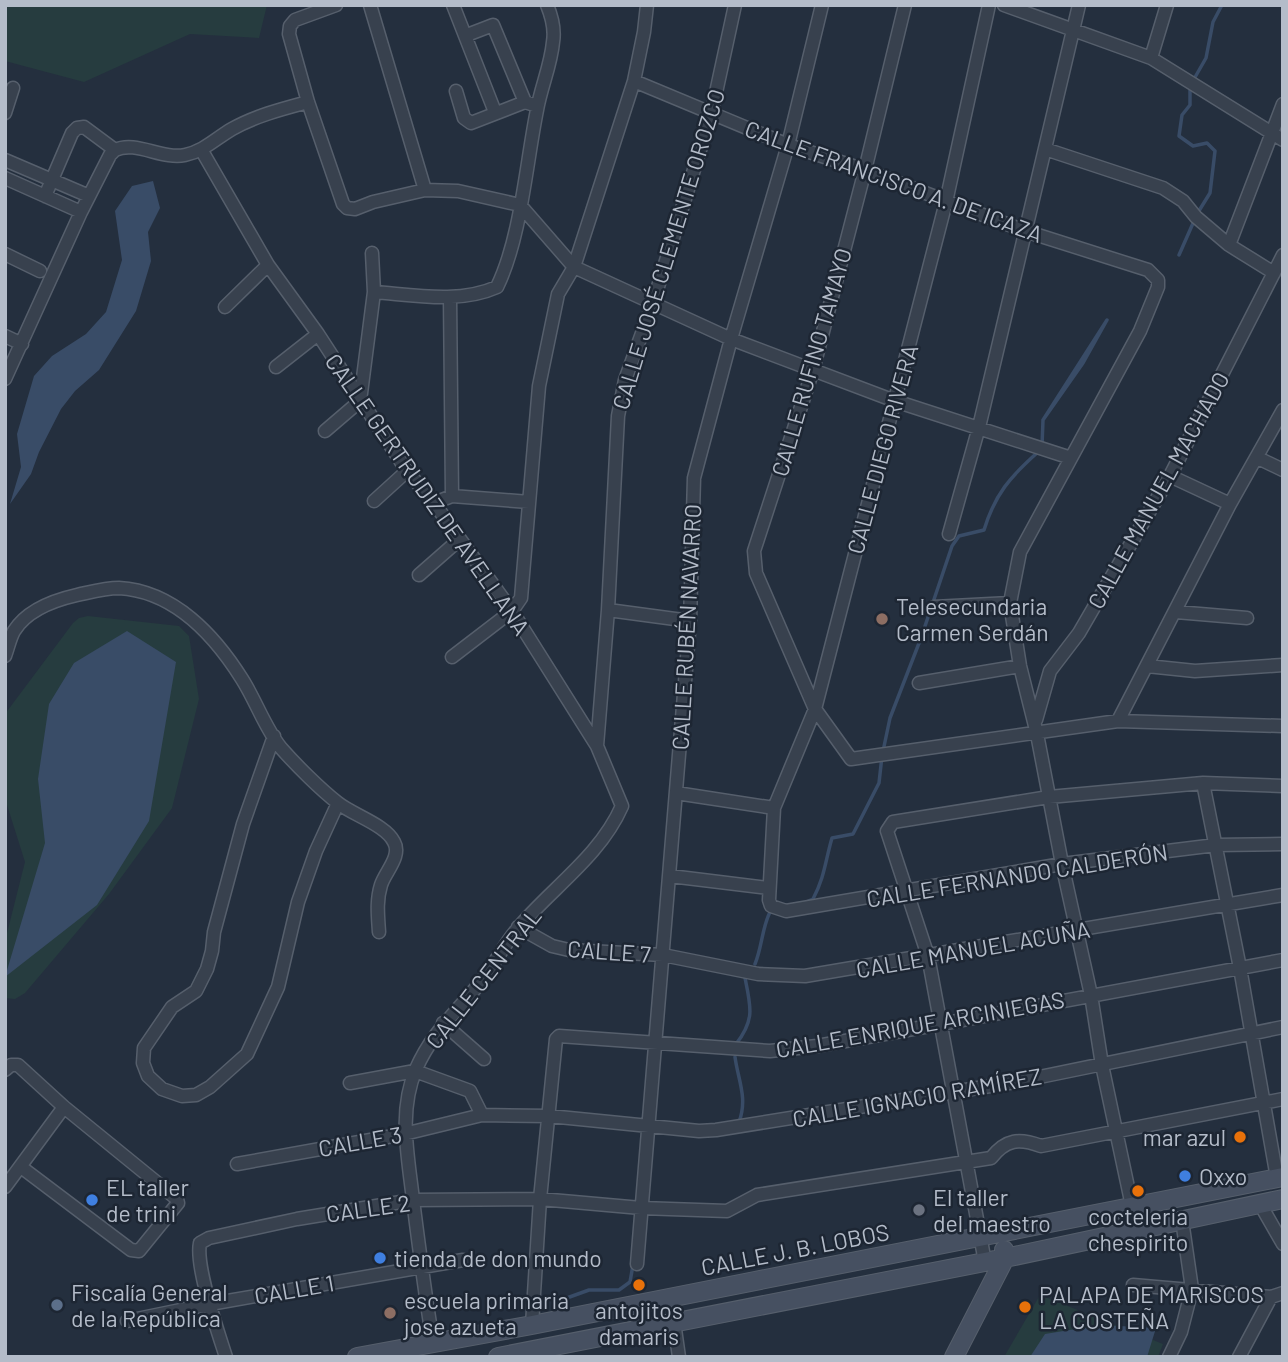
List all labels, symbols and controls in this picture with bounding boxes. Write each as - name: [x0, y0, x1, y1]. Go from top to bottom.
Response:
- street label: CALLE JOSÉ CLEMENTE OROZCO: [606, 85, 730, 413]
- street label: CALLE FRANCISCO A. DE ICAZA: [741, 114, 1047, 248]
- street label: CALLE RUFINO TAMAYO: [765, 245, 857, 479]
- street label: CALLE DIEGO RIVERA: [841, 341, 923, 557]
- street label: CALLE GERTRUDIZ DE AVELLANA: [320, 348, 536, 640]
- street label: CALLE MANUEL MACHADO: [1081, 367, 1235, 613]
- street label: CALLE RUBÉN NAVARRO: [666, 503, 706, 751]
- place label: Telesecundaria Carmen Serdán: [896, 592, 1049, 646]
- marker: Telesecundaria Carmen Serdán: [874, 611, 890, 627]
- street label: CALLE FERNANDO CALDERÓN: [864, 837, 1170, 913]
- street label: CALLE CENTRAL: [419, 902, 547, 1054]
- street label: CALLE MANUEL ACUÑA: [854, 915, 1092, 983]
- street label: CALLE 7: [566, 934, 652, 968]
- street label: CALLE ENRIQUE ARCINIEGAS: [773, 985, 1067, 1063]
- street label: CALLE IGNACIO RAMÍREZ: [790, 1061, 1044, 1133]
- street label: CALLE 3: [316, 1120, 404, 1162]
- place label: mar azul: [1143, 1123, 1226, 1151]
- marker: mar azul: [1232, 1129, 1248, 1145]
- place label: Oxxo: [1199, 1162, 1247, 1190]
- marker: Oxxo: [1177, 1168, 1193, 1184]
- place label: EL taller de trini: [106, 1173, 190, 1227]
- place label: El taller del maestro: [933, 1183, 1051, 1237]
- marker: cocteleria chespirito: [1130, 1183, 1146, 1199]
- street label: CALLE 2: [324, 1188, 412, 1228]
- marker: EL taller de trini: [84, 1192, 100, 1208]
- marker: El taller del maestro: [911, 1202, 927, 1218]
- place label: cocteleria chespirito: [1088, 1202, 1188, 1256]
- street label: CALLE J. B. LOBOS: [699, 1217, 891, 1281]
- place label: tienda de don mundo: [394, 1244, 602, 1272]
- marker: tienda de don mundo: [372, 1250, 388, 1266]
- street label: CALLE 1: [252, 1268, 336, 1310]
- marker: antojitos damaris: [631, 1277, 647, 1293]
- place label: Fiscalía General de la República: [71, 1278, 227, 1332]
- place label: PALAPA DE MARISCOS LA COSTEÑA: [1039, 1280, 1264, 1334]
- place label: escuela primaria jose azueta: [403, 1286, 569, 1340]
- place label: antojitos damaris: [595, 1296, 683, 1350]
- marker: Fiscalía General de la República: [49, 1297, 65, 1313]
- marker: PALAPA DE MARISCOS LA COSTEÑA: [1017, 1299, 1033, 1315]
- marker: escuela primaria jose azueta: [382, 1305, 398, 1321]

